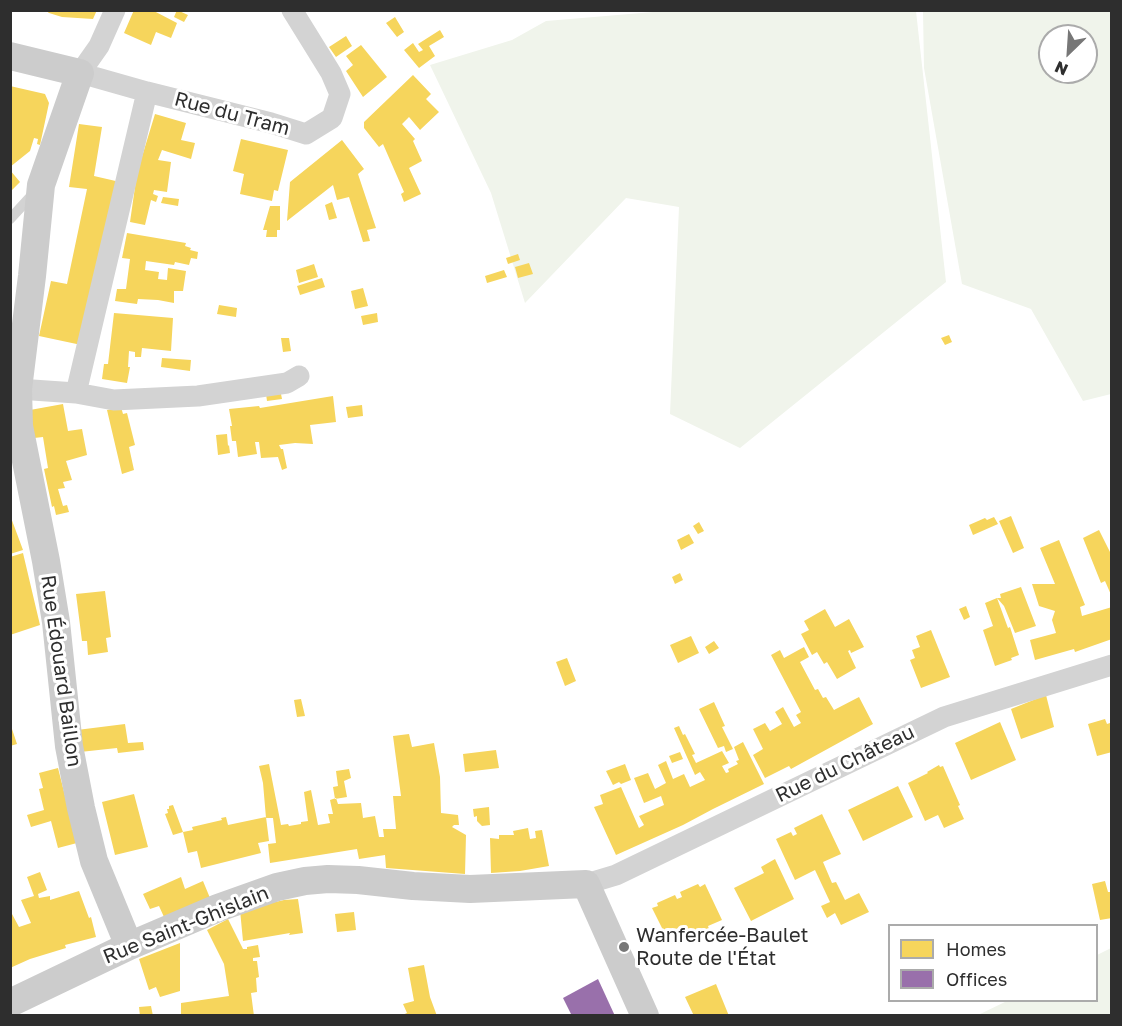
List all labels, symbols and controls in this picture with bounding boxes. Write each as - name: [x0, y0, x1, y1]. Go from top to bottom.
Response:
- north arrow: [1038, 24, 1098, 84]
- text: N: [1052, 57, 1071, 80]
- street label: Rue du Tram: [172, 87, 292, 141]
- street label: Rue Édouard Baillon: [36, 574, 86, 768]
- street label: Rue du Château: [772, 720, 918, 808]
- street label: Rue Saint-Ghislain: [100, 881, 272, 969]
- place label: Wanfercée-Baulet Route de l'État: [636, 924, 809, 971]
- legend: [888, 924, 1098, 1002]
- text: Homes: [946, 938, 1006, 960]
- marker: Wanfercée-Baulet Route de l'État: [617, 940, 631, 954]
- text: Offices: [946, 968, 1007, 990]

